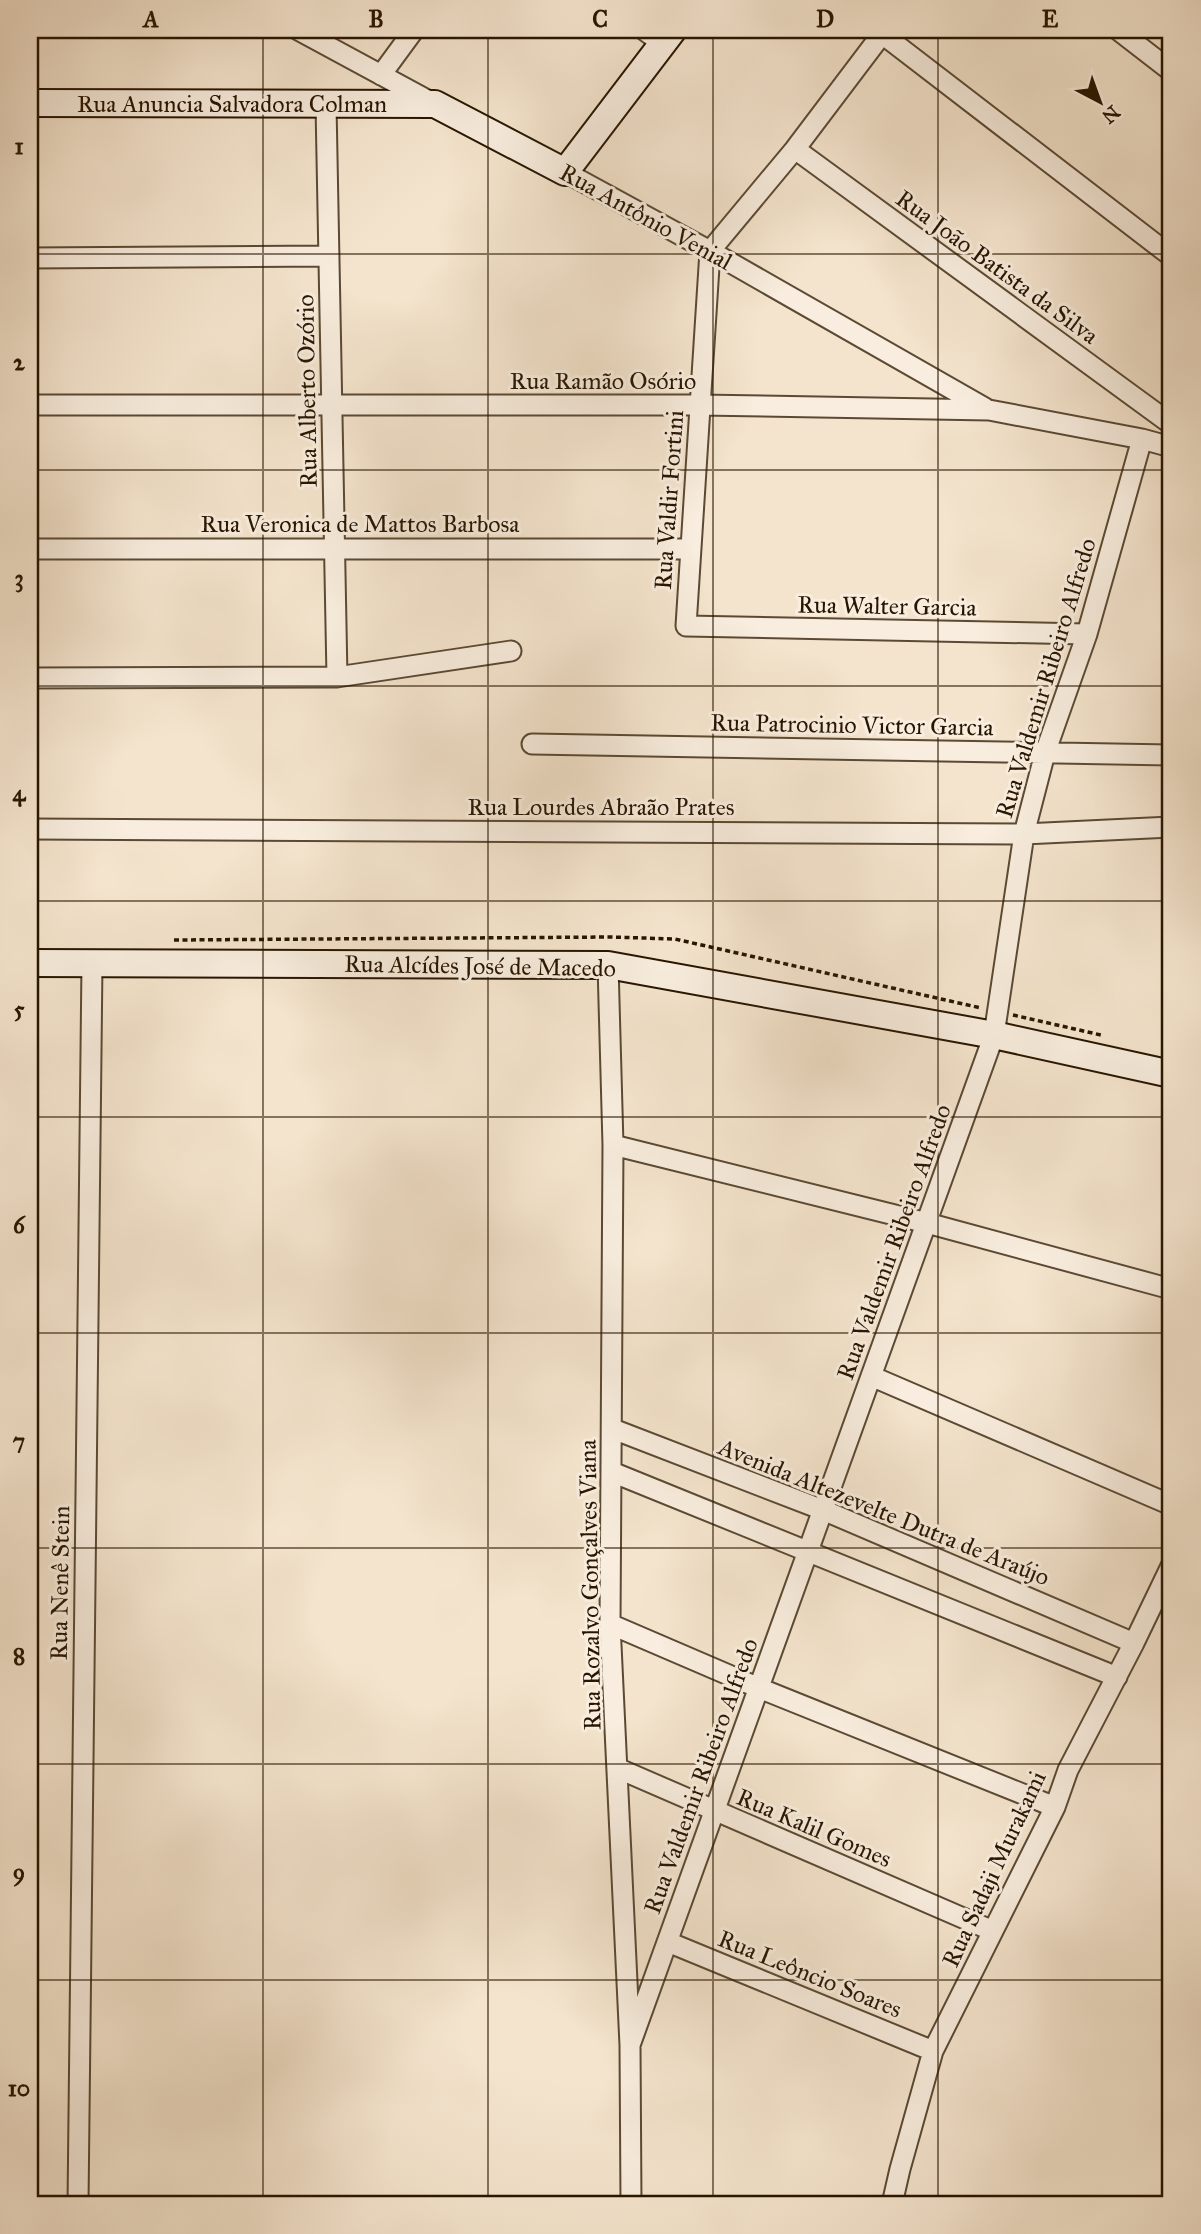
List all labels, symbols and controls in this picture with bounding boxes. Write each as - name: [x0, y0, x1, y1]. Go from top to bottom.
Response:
- text: A: [141, 5, 159, 33]
- text: B: [368, 5, 384, 33]
- text: C: [592, 5, 608, 33]
- text: D: [816, 5, 834, 33]
- text: E: [1042, 5, 1059, 33]
- north arrow: [1064, 66, 1134, 136]
- street label: Rua Anuncia Salvadora Colman: [77, 89, 387, 119]
- text: N: [1097, 100, 1124, 128]
- text: 1: [14, 132, 24, 160]
- street label: Rua Antônio Venial: [554, 157, 738, 277]
- street label: Rua João Batista da Silva: [890, 183, 1105, 351]
- street label: Rua Alberto Ozório: [290, 294, 324, 488]
- text: 2: [13, 348, 25, 376]
- street label: Rua Ramão Osório: [510, 366, 696, 396]
- street label: Rua Valdir Fortini: [648, 409, 690, 591]
- street label: Rua Veronica de Mattos Barbosa: [201, 509, 520, 539]
- street label: Rua Valdemir Ribeiro Alfredo: [989, 534, 1103, 822]
- text: 3: [14, 564, 24, 593]
- street label: Rua Walter Garcia: [797, 589, 978, 623]
- street label: Rua Patrocinio Victor Garcia: [710, 708, 995, 742]
- text: 4: [13, 779, 27, 807]
- street label: Rua Lourdes Abraão Prates: [468, 792, 734, 822]
- street label: Rua Alcídes José de Macedo: [344, 949, 616, 983]
- text: 5: [14, 995, 25, 1023]
- street label: Rua Valdemir Ribeiro Alfredo: [830, 1100, 958, 1384]
- text: 6: [13, 1211, 26, 1239]
- text: 7: [13, 1427, 25, 1455]
- street label: Avenida Altezevelte Dutra de Araújo: [713, 1431, 1054, 1592]
- street label: Rua Rozalvo Gonçalves Viana: [572, 1438, 608, 1731]
- street label: Rua Nenê Stein: [44, 1505, 76, 1661]
- street label: Rua Valdemir Ribeiro Alfredo: [637, 1634, 765, 1918]
- text: 8: [13, 1642, 25, 1670]
- street label: Rua Sadaji Murakami: [935, 1766, 1053, 1972]
- street label: Rua Kalil Gomes: [732, 1782, 896, 1874]
- text: 9: [13, 1858, 25, 1887]
- street label: Rua Leôncio Soares: [714, 1923, 906, 2025]
- text: 10: [8, 2074, 30, 2102]

